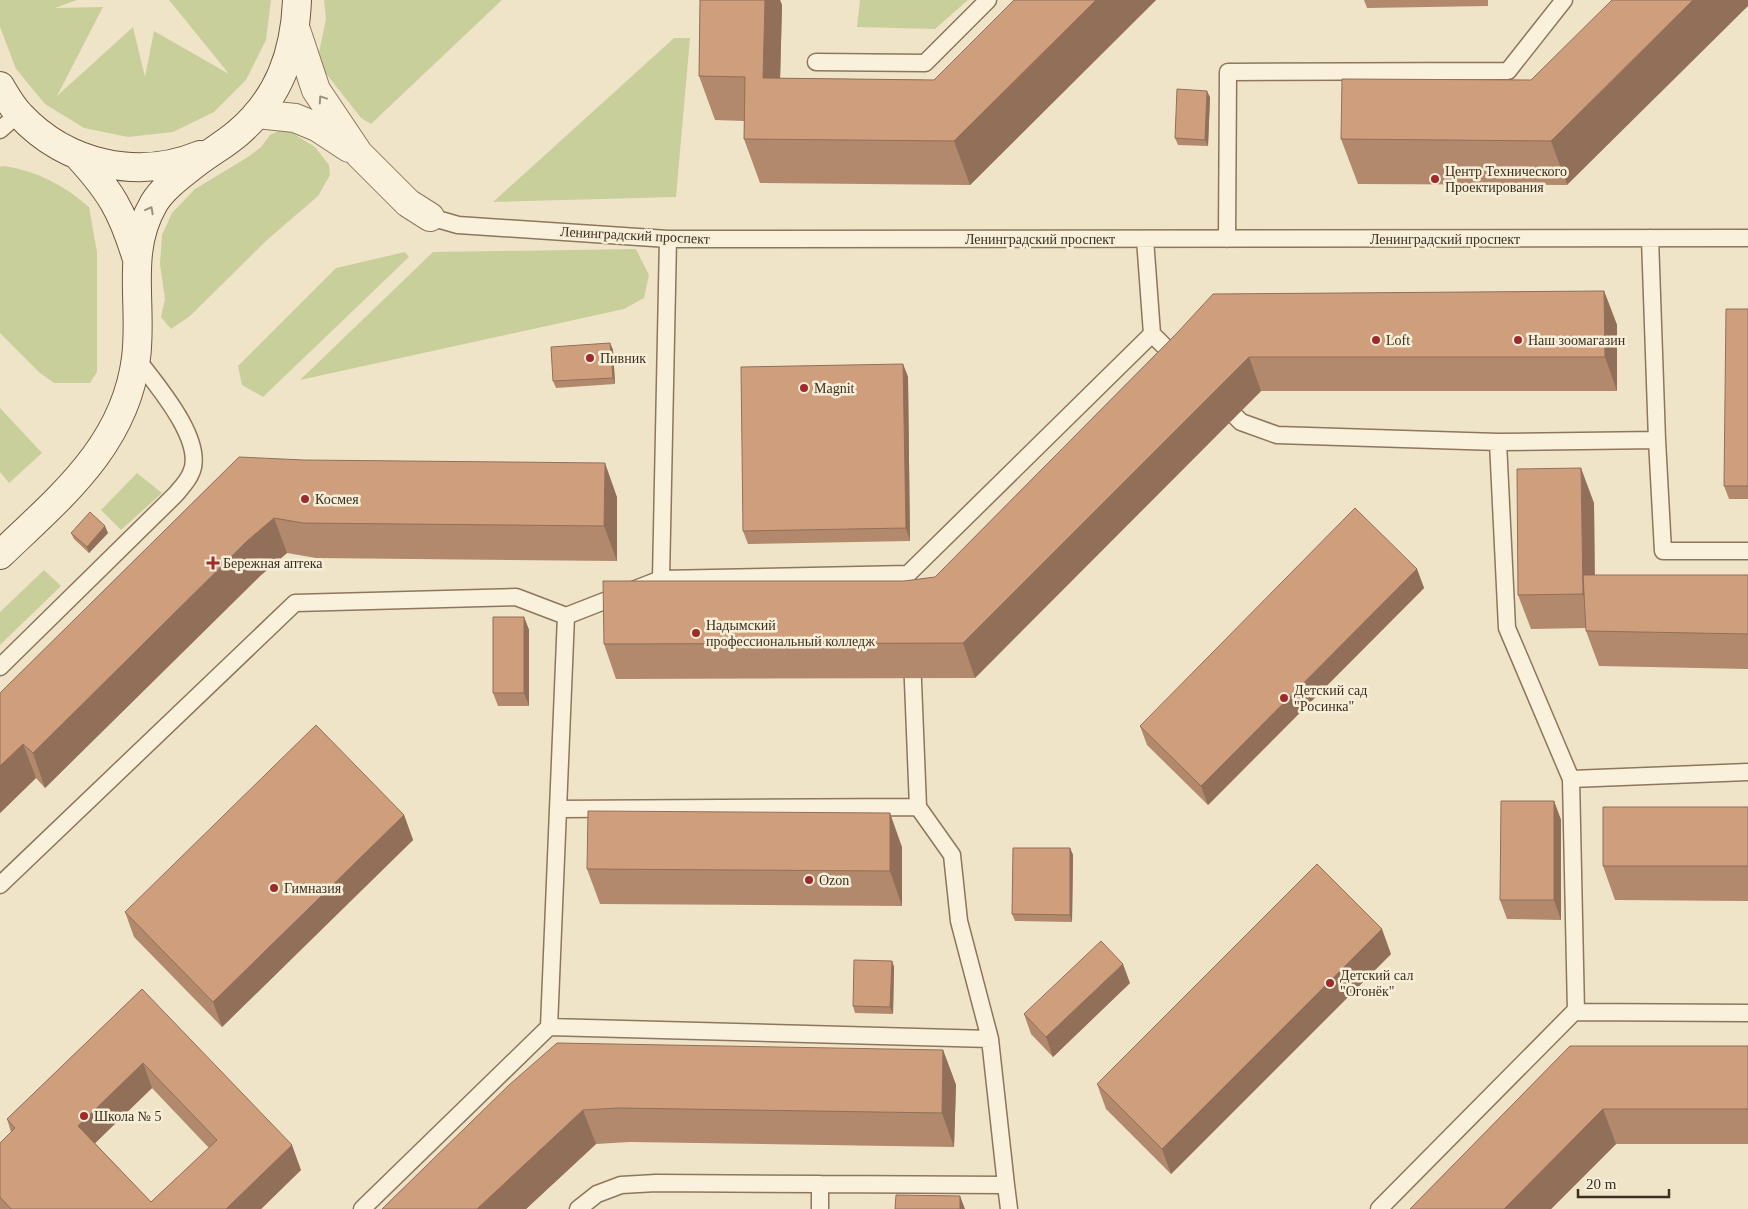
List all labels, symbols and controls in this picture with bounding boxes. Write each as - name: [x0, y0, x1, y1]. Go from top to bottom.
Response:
- one-way arrow: [319, 95, 328, 105]
- place label: Центр Технического Проектирования: [1445, 164, 1567, 195]
- marker: Центр Технического Проектирования: [1429, 173, 1441, 185]
- one-way arrow: [144, 207, 154, 216]
- street label: Ленинградский проспект: [560, 224, 710, 247]
- street label: Ленинградский проспект: [965, 232, 1115, 247]
- street label: Ленинградский проспект: [1370, 232, 1520, 247]
- place label: Loft: [1386, 333, 1410, 348]
- place label: Наш зоомагазин: [1528, 333, 1626, 348]
- marker: Loft: [1370, 334, 1382, 346]
- marker: Наш зоомагазин: [1512, 334, 1524, 346]
- place label: Пивник: [600, 351, 646, 366]
- marker: Пивник: [584, 352, 596, 364]
- place label: Magnit: [814, 381, 855, 396]
- marker: Magnit: [798, 382, 810, 394]
- place label: Космея: [315, 492, 359, 507]
- marker: Космея: [299, 493, 311, 505]
- place label: Бережная аптека: [223, 556, 323, 571]
- marker: Бережная аптека: [207, 557, 219, 569]
- place label: Надымский профессиональный колледж: [706, 618, 875, 649]
- marker: Надымский профессиональный колледж: [690, 627, 702, 639]
- place label: Детский сад "Росинка": [1294, 683, 1367, 714]
- marker: Детский сад "Росинка": [1278, 692, 1290, 704]
- place label: Ozon: [819, 873, 849, 888]
- marker: Ozon: [803, 874, 815, 886]
- place label: Гимназия: [284, 881, 342, 896]
- marker: Гимназия: [268, 882, 280, 894]
- place label: Детский сал "Огонёк": [1340, 968, 1413, 999]
- marker: Детский сал "Огонёк": [1324, 977, 1336, 989]
- place label: Школа № 5: [94, 1109, 162, 1124]
- marker: Школа № 5: [78, 1110, 90, 1122]
- scale bar: [1578, 1166, 1669, 1198]
- text: 20 m: [1586, 1176, 1617, 1192]

